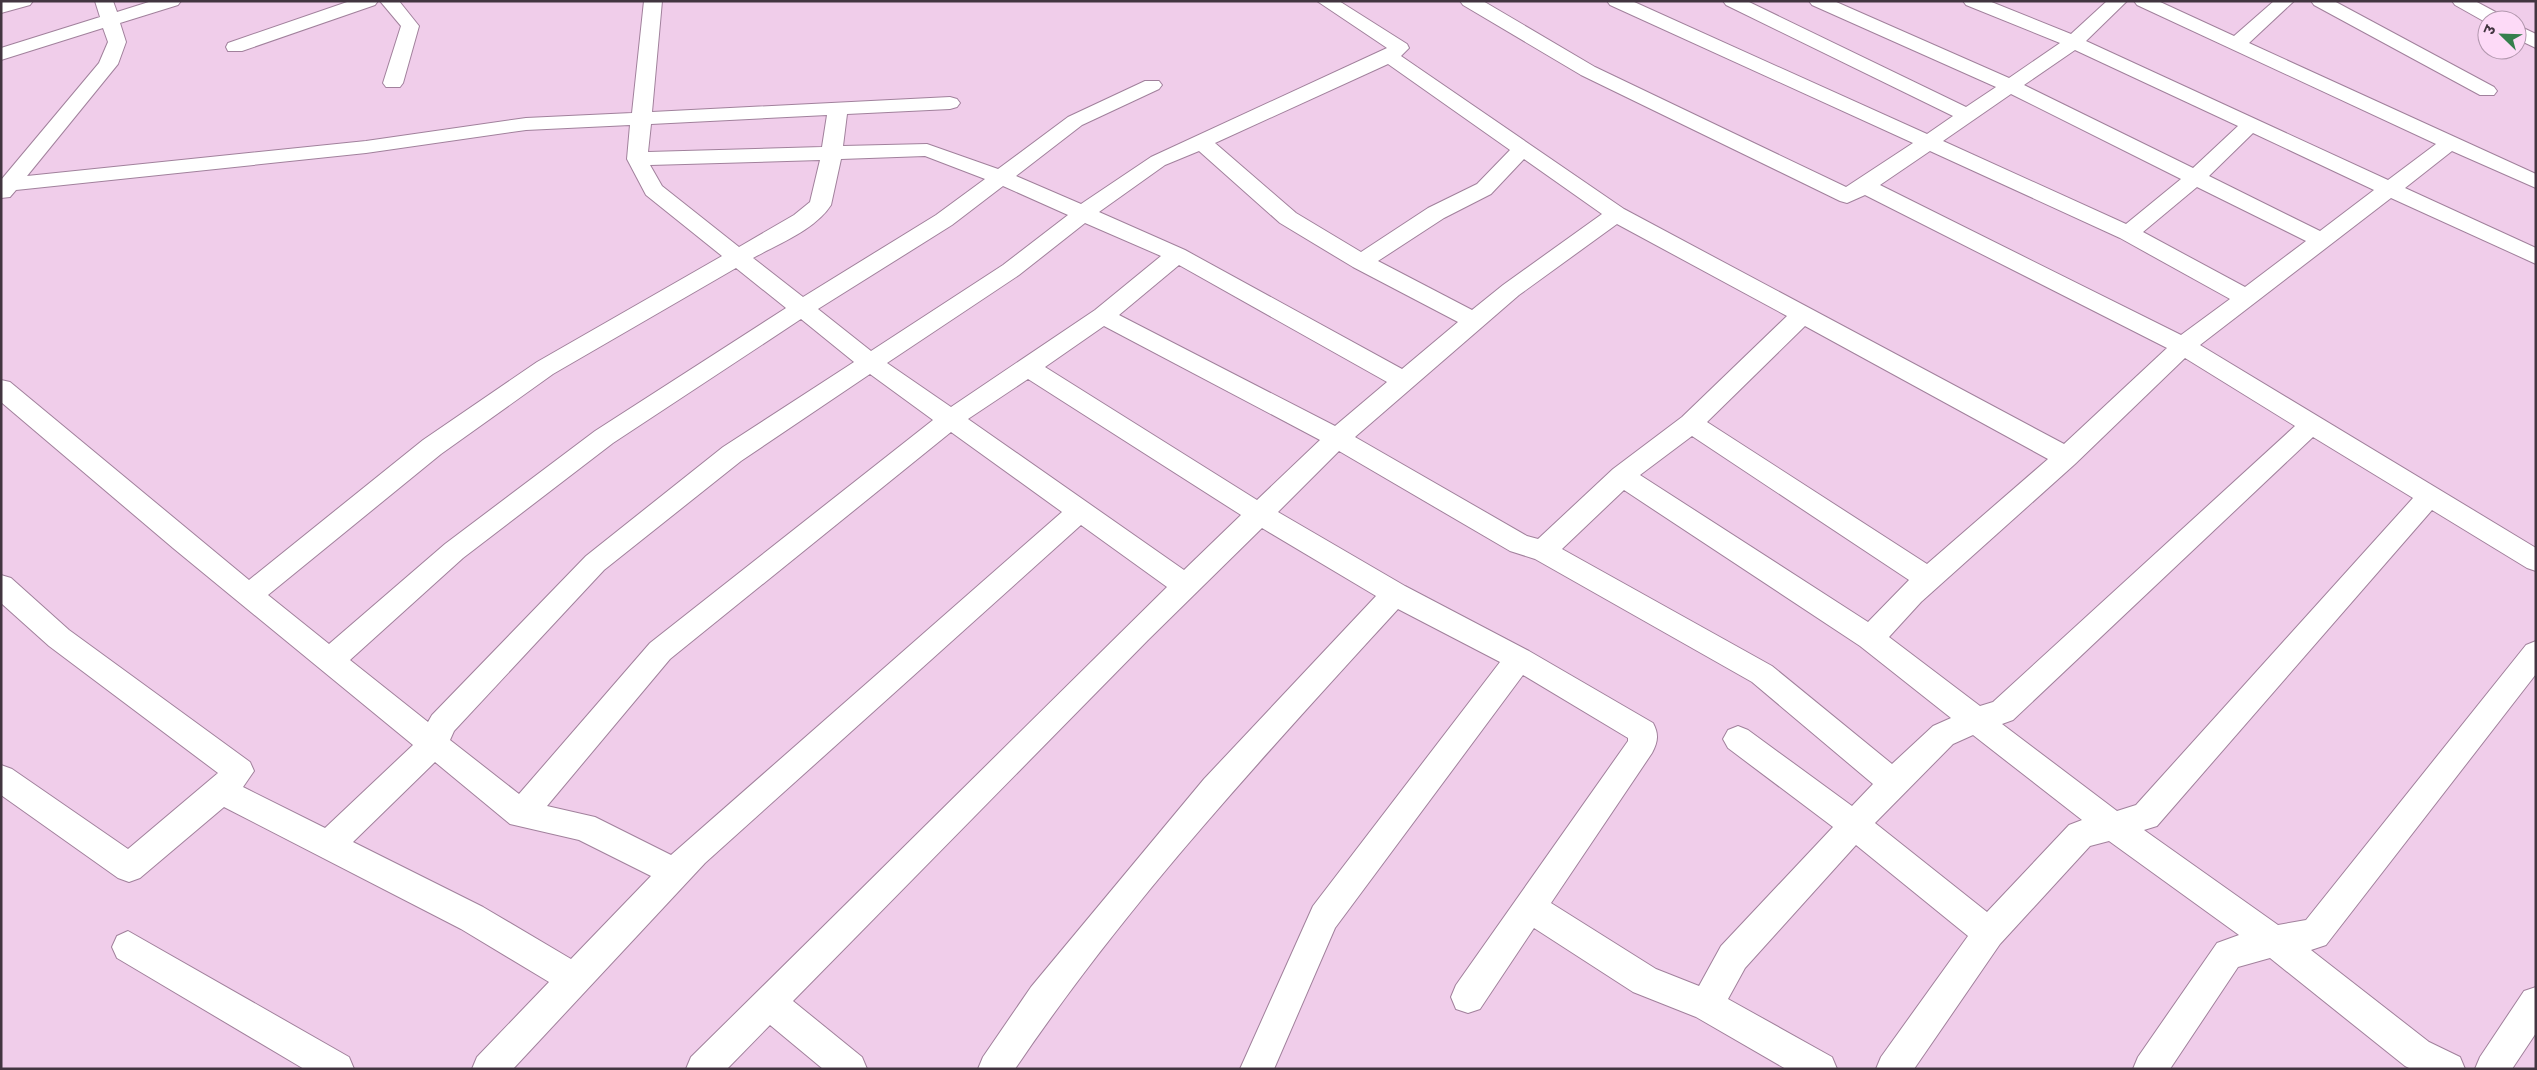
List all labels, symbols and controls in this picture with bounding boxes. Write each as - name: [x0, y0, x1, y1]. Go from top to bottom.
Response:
- north arrow: [2477, 10, 2527, 60]
- text: उ: [2479, 21, 2501, 38]

